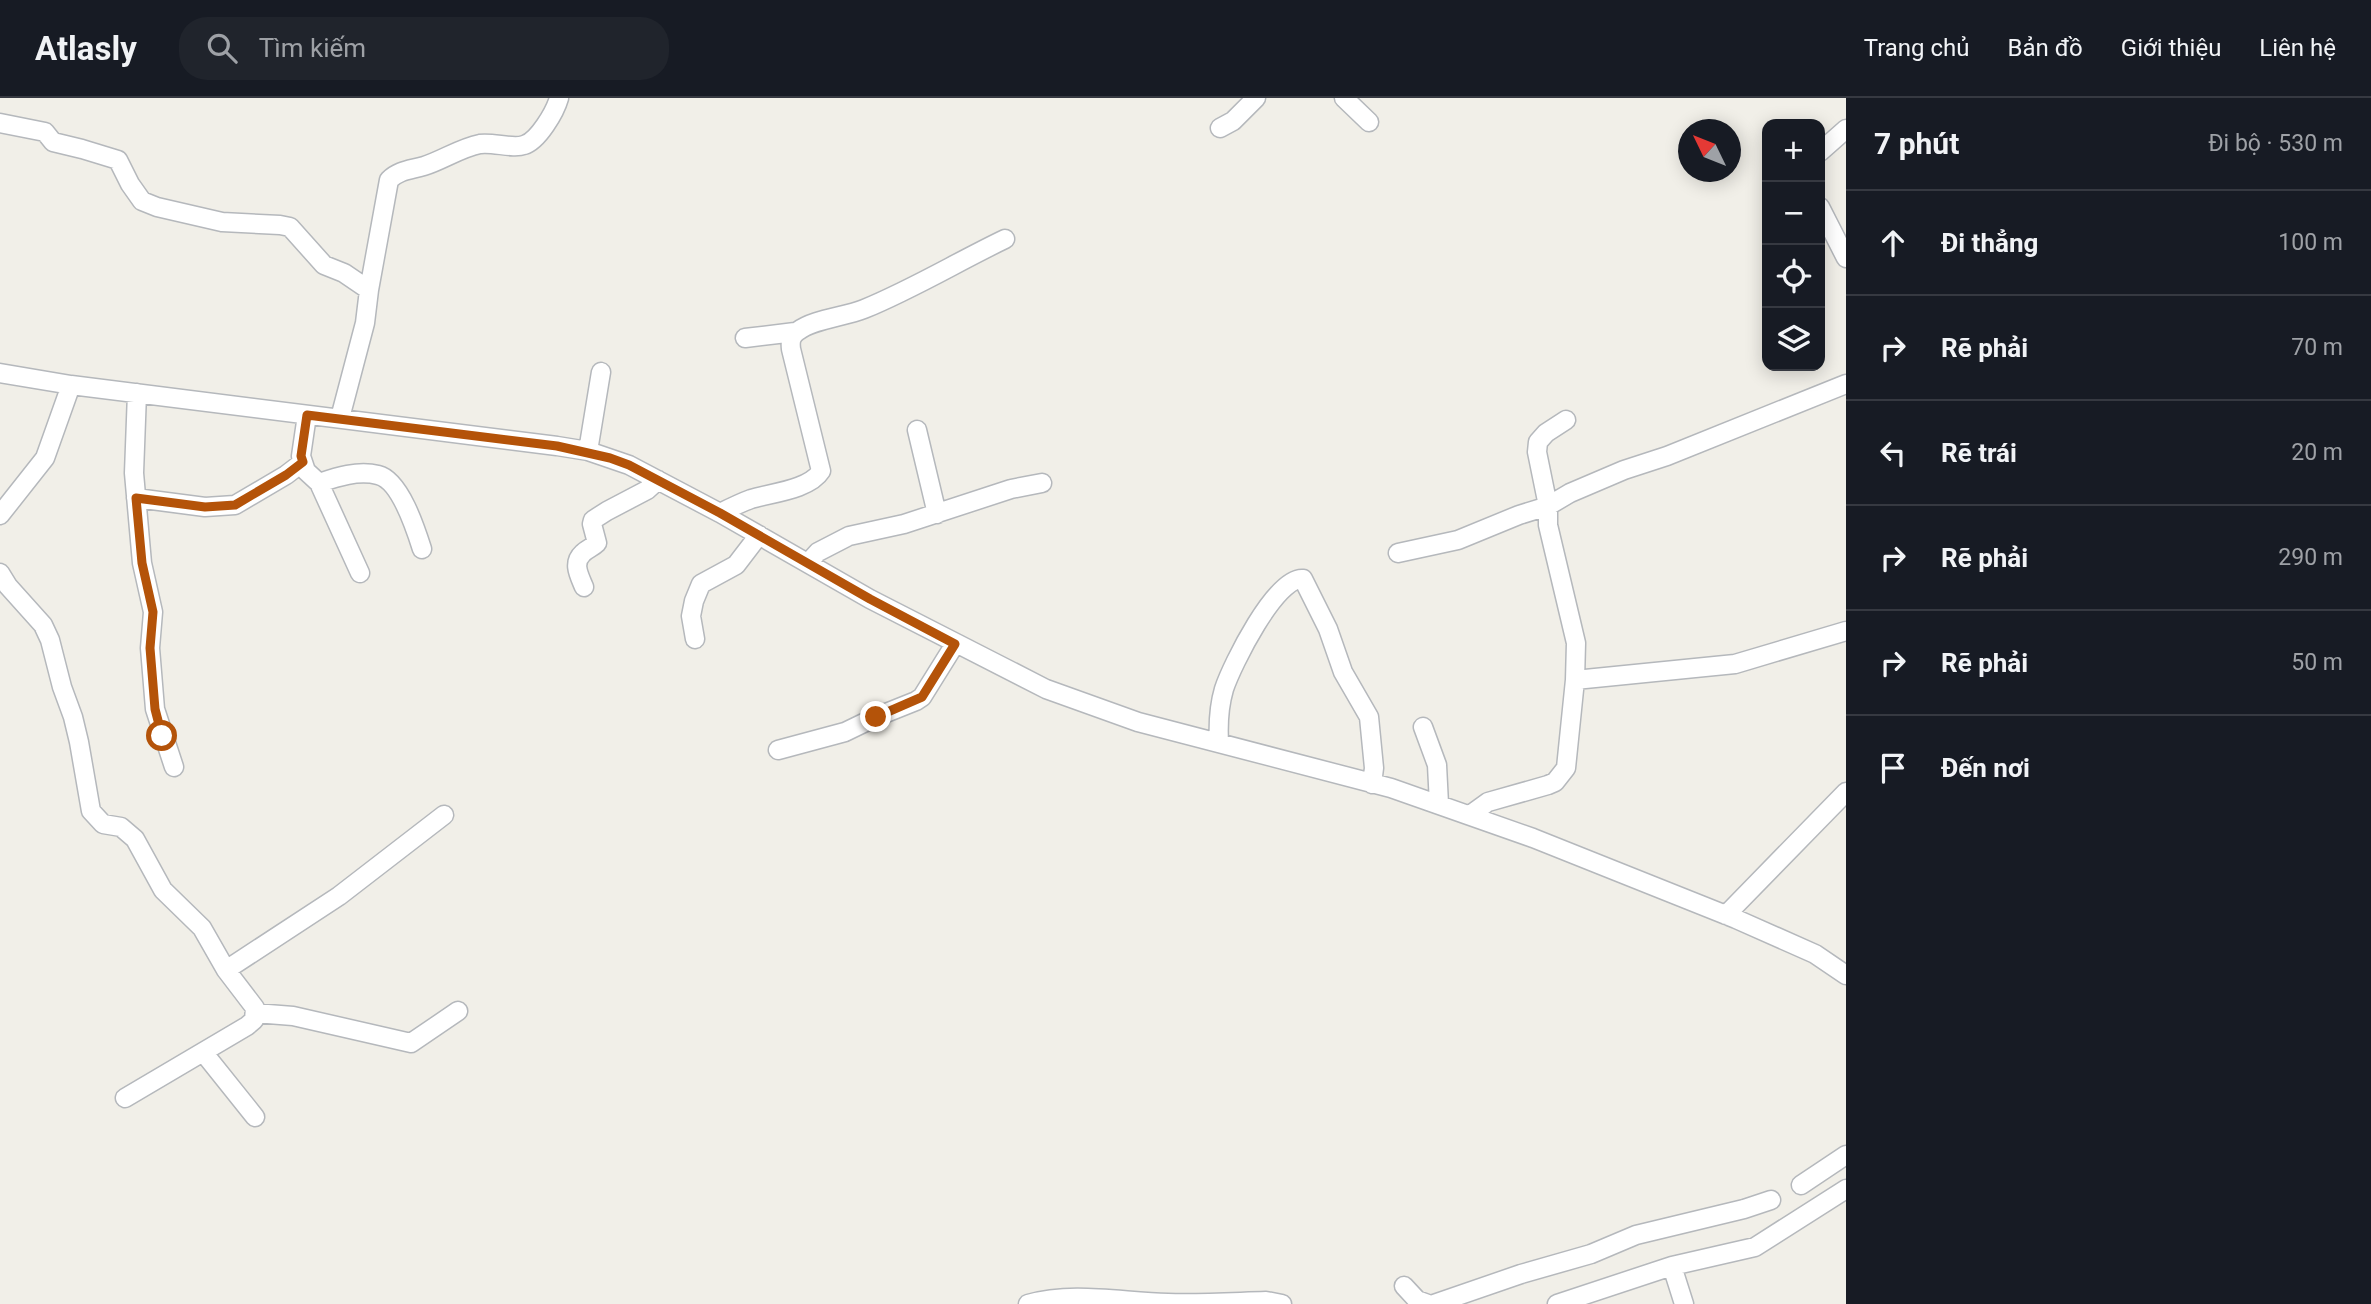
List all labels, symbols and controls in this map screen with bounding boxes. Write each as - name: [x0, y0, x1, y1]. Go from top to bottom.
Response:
- search box: [179, 17, 669, 80]
- text: Atlasly: [35, 29, 137, 68]
- icon: search: [203, 29, 241, 67]
- text: Tìm kiếm: [259, 33, 366, 63]
- text: Trang chủ: [1864, 34, 1970, 62]
- text: Bản đồ: [2008, 34, 2083, 62]
- text: Giới thiệu: [2121, 34, 2221, 62]
- text: Liên hệ: [2259, 34, 2336, 62]
- north arrow: [1678, 119, 1741, 182]
- map controls: [1762, 119, 1825, 371]
- button: +: [1762, 119, 1825, 182]
- text: 7 phút: [1874, 126, 1959, 161]
- text: Đi bộ · 530 m: [2208, 130, 2343, 157]
- button: −: [1762, 182, 1825, 245]
- icon: ahead: [1874, 224, 1912, 262]
- text: Đi thẳng: [1941, 228, 2038, 258]
- text: 100 m: [2278, 229, 2343, 256]
- button: locate: [1762, 245, 1825, 308]
- button: layers: [1762, 308, 1825, 371]
- icon: right: [1874, 329, 1912, 367]
- text: Rẽ phải: [1941, 333, 2028, 363]
- text: 70 m: [2291, 334, 2343, 361]
- icon: left: [1874, 434, 1912, 472]
- text: Rẽ trái: [1941, 438, 2017, 468]
- text: 20 m: [2291, 439, 2343, 466]
- icon: right: [1874, 539, 1912, 577]
- text: Rẽ phải: [1941, 543, 2028, 573]
- text: 290 m: [2278, 544, 2343, 571]
- icon: right: [1874, 644, 1912, 682]
- text: Rẽ phải: [1941, 648, 2028, 678]
- text: 50 m: [2291, 649, 2343, 676]
- route end: [860, 701, 891, 732]
- route start: [146, 720, 177, 751]
- icon: arrive: [1874, 749, 1912, 787]
- text: Đến nơi: [1941, 753, 2030, 783]

